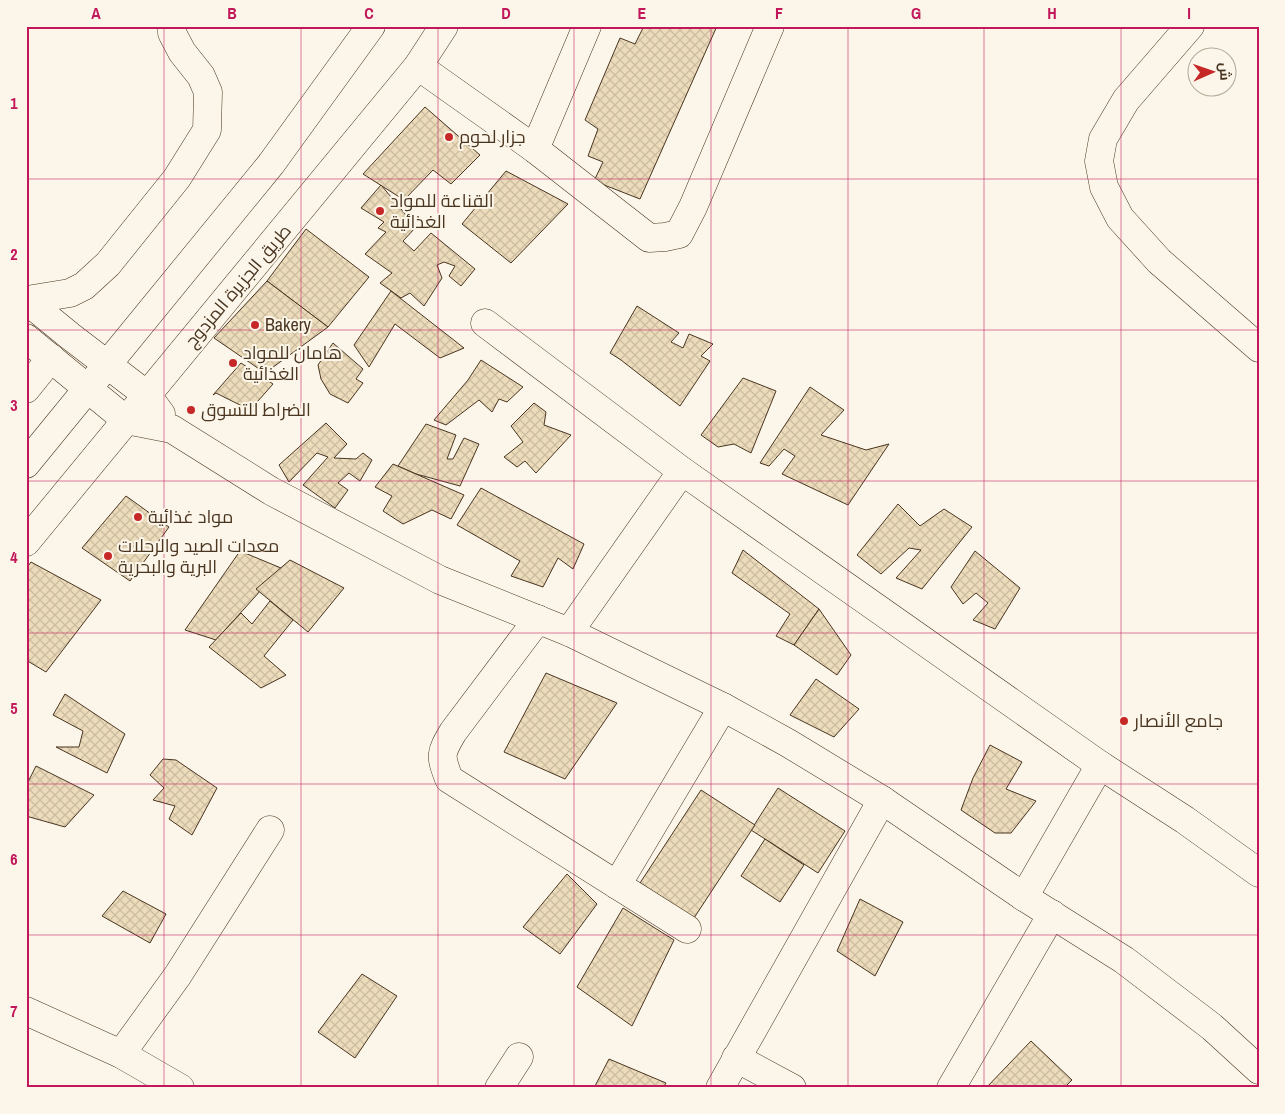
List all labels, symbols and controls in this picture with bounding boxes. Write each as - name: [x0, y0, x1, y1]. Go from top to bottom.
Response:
- text: A: [91, 2, 101, 24]
- text: B: [227, 2, 237, 24]
- text: C: [364, 2, 374, 24]
- text: D: [501, 2, 511, 24]
- text: E: [638, 2, 647, 24]
- text: F: [775, 2, 783, 24]
- text: G: [911, 2, 921, 24]
- text: H: [1047, 2, 1057, 24]
- text: I: [1187, 2, 1191, 24]
- north arrow: [1188, 48, 1238, 98]
- text: ش: [1216, 62, 1234, 81]
- text: 1: [10, 92, 18, 114]
- place label: جزار لحوم: [459, 124, 526, 149]
- marker: جزار لحوم: [443, 131, 455, 143]
- place label: القناعة للمواد الغذائية: [390, 188, 494, 234]
- marker: القناعة للمواد الغذائية: [374, 205, 386, 217]
- street label: طريق الجزيرة المزدوج: [179, 219, 297, 353]
- text: 2: [10, 243, 18, 265]
- place label: Bakery: [265, 312, 312, 337]
- marker: Bakery: [249, 319, 261, 331]
- place label: هامان للمواد الغذائية: [243, 340, 342, 386]
- marker: هامان للمواد الغذائية: [227, 357, 239, 369]
- text: 3: [10, 394, 18, 416]
- place label: الضراط للتسوق: [201, 397, 311, 422]
- marker: الضراط للتسوق: [185, 404, 197, 416]
- place label: مواد غذائية: [148, 504, 233, 529]
- marker: مواد غذائية: [132, 511, 144, 523]
- place label: معدات الصيد والرحلات البرية والبحرية: [118, 533, 279, 579]
- text: 4: [10, 546, 18, 568]
- marker: معدات الصيد والرحلات البرية والبحرية: [102, 550, 114, 562]
- text: 5: [10, 697, 18, 719]
- place label: جامع الأنصار: [1133, 708, 1223, 733]
- marker: جامع الأنصار: [1118, 715, 1130, 727]
- text: 6: [10, 848, 18, 870]
- text: 7: [10, 1000, 18, 1022]

